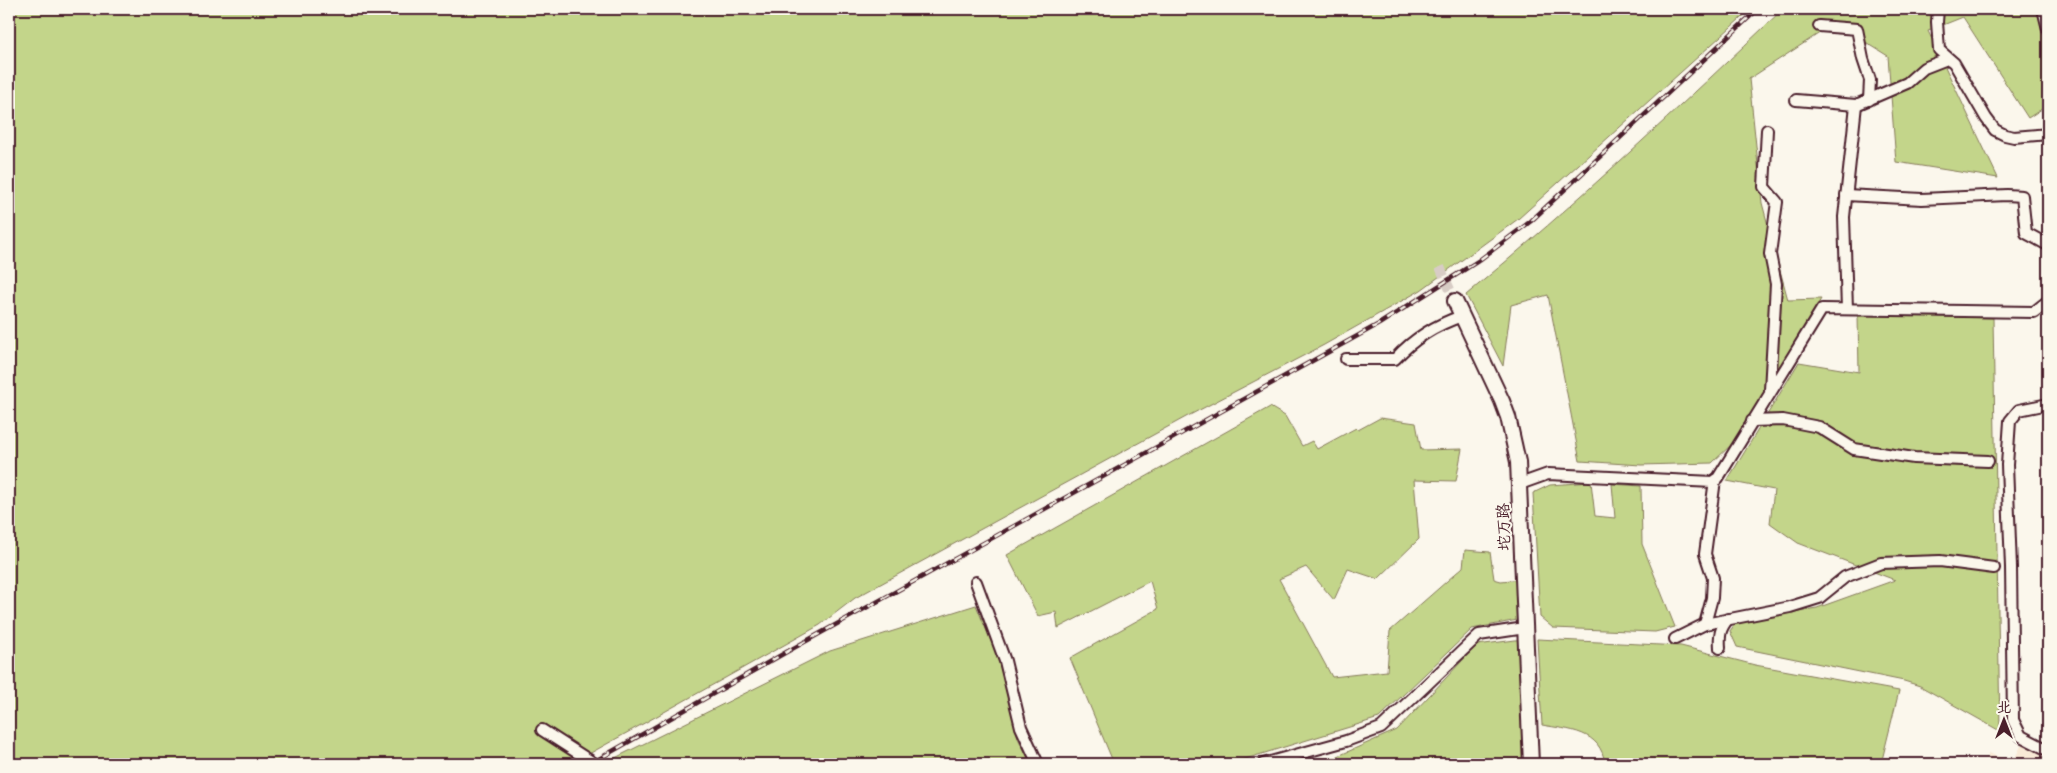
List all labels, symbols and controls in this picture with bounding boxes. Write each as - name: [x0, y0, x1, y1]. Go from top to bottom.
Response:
- street label: 坨万路: [1492, 503, 1516, 551]
- north arrow: [1980, 696, 2030, 746]
- text: 北: [1997, 698, 2011, 718]

